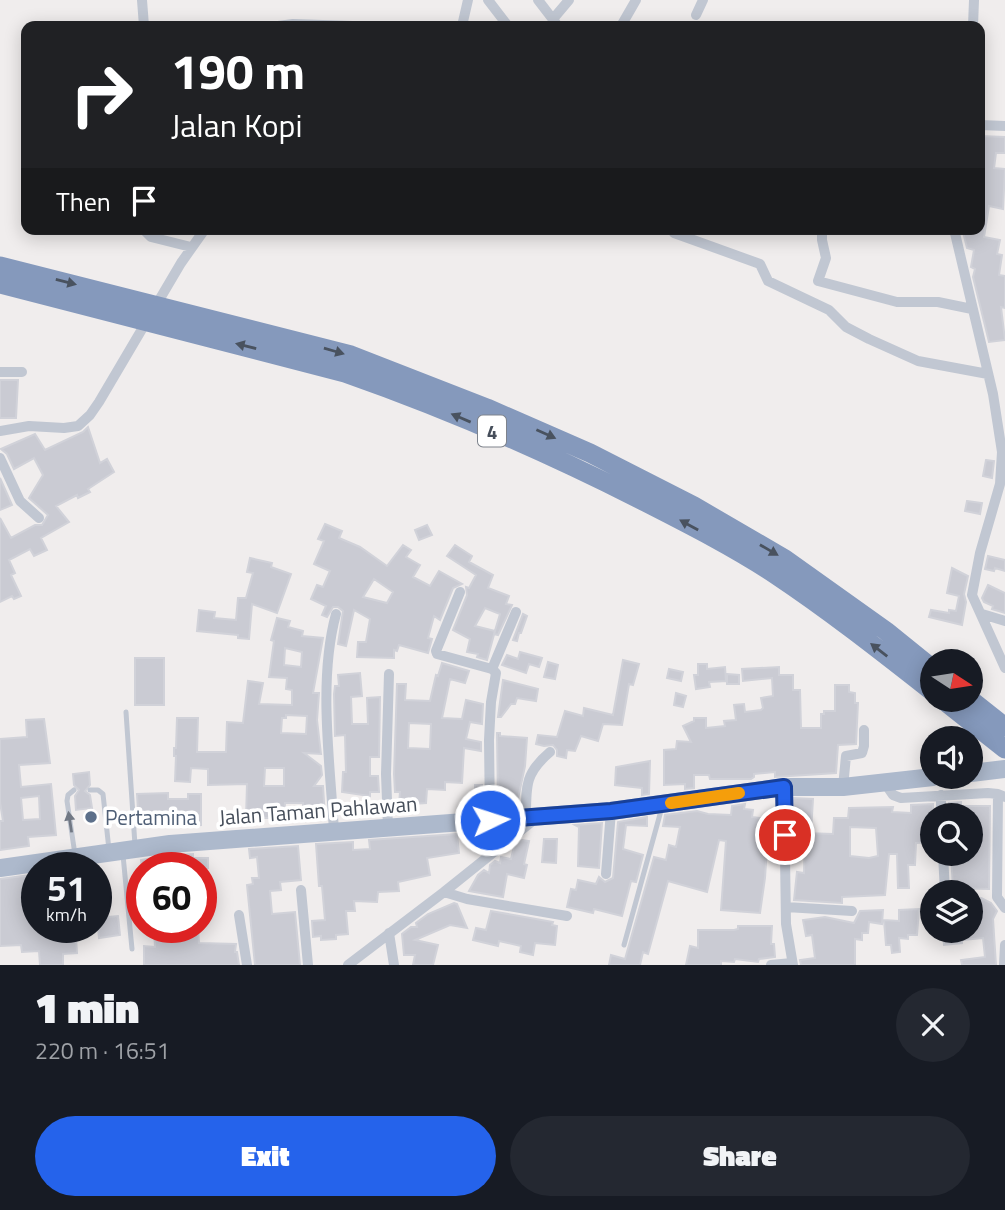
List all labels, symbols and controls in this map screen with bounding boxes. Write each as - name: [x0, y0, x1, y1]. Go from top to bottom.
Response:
- text: 190 m: [171, 33, 305, 108]
- icon: right: [56, 49, 147, 140]
- text: Jalan Kopi: [171, 101, 302, 149]
- text: Then: [56, 182, 111, 221]
- icon: arrive: [125, 182, 163, 220]
- one-way arrow: [55, 277, 77, 288]
- one-way arrow: [235, 340, 257, 351]
- one-way arrow: [324, 346, 345, 356]
- one-way arrow: [451, 412, 472, 423]
- road number: 4: [478, 416, 506, 446]
- one-way arrow: [535, 429, 556, 440]
- one-way arrow: [680, 519, 699, 531]
- one-way arrow: [760, 543, 779, 556]
- one-way arrow: [870, 643, 888, 657]
- north arrow: [920, 649, 984, 712]
- map controls: [920, 649, 983, 943]
- button: sound: [920, 726, 983, 789]
- position arrow: [453, 783, 527, 857]
- street label: Jalan Taman Pahlawan: [218, 787, 418, 833]
- place label: Pertamina: [105, 801, 198, 833]
- button: search: [920, 803, 983, 866]
- pin: [755, 805, 815, 865]
- marker: Pertamina: [83, 809, 99, 825]
- one-way arrow: [64, 811, 75, 833]
- icon: arrive: [766, 816, 804, 854]
- speed limit sign: 60: [126, 852, 217, 943]
- text: 51: [47, 861, 86, 915]
- button: layers: [920, 880, 983, 943]
- text: km/h: [46, 901, 87, 928]
- text: 1 min: [35, 975, 139, 1039]
- button: close: [896, 988, 970, 1062]
- text: 220 m · 16:51: [35, 1033, 170, 1068]
- button: Exit: [35, 1116, 496, 1196]
- button: Share: [510, 1116, 970, 1196]

